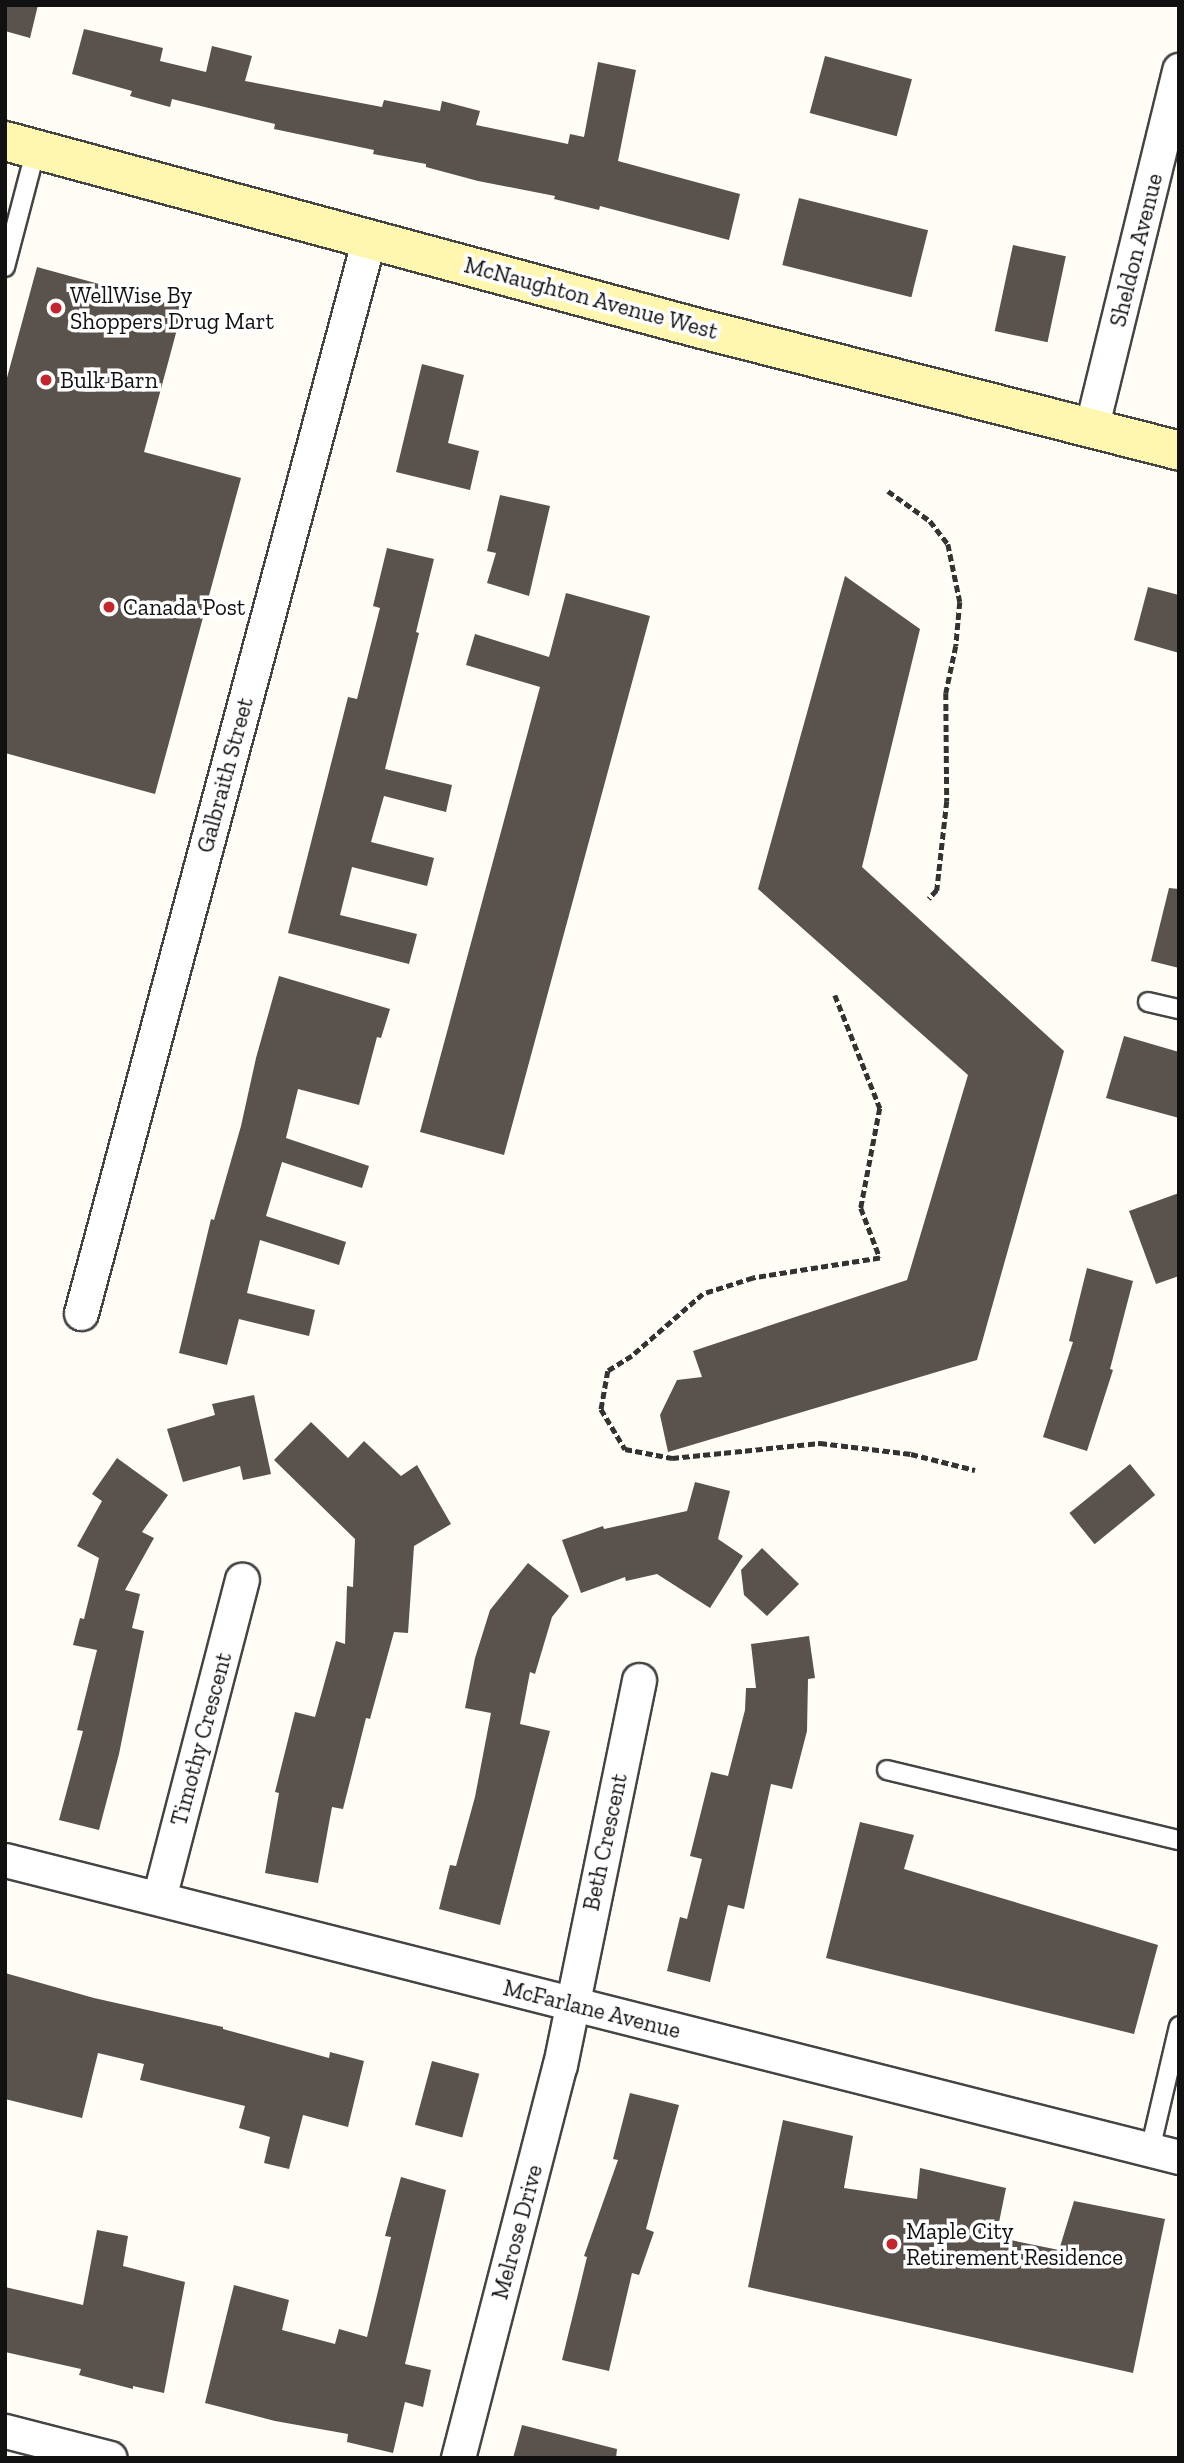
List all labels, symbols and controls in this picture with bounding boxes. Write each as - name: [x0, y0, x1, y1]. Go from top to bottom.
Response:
- street label: Sheldon Avenue: [1104, 170, 1168, 330]
- street label: McNaughton Avenue West: [461, 251, 721, 345]
- place label: WellWise By Shoppers Drug Mart: [70, 281, 274, 335]
- marker: WellWise By Shoppers Drug Mart: [48, 300, 64, 316]
- place label: Bulk Barn: [60, 366, 158, 394]
- marker: Bulk Barn: [38, 372, 54, 388]
- place label: Canada Post: [123, 593, 245, 621]
- marker: Canada Post: [101, 599, 117, 615]
- street label: Galbraith Street: [191, 694, 259, 856]
- street label: Timothy Crescent: [165, 1649, 237, 1829]
- street label: Beth Crescent: [577, 1771, 633, 1913]
- street label: McFarlane Avenue: [500, 1974, 684, 2044]
- street label: Melrose Drive: [486, 2162, 548, 2302]
- place label: Maple City Retirement Residence: [906, 2217, 1123, 2271]
- marker: Maple City Retirement Residence: [884, 2236, 900, 2252]

